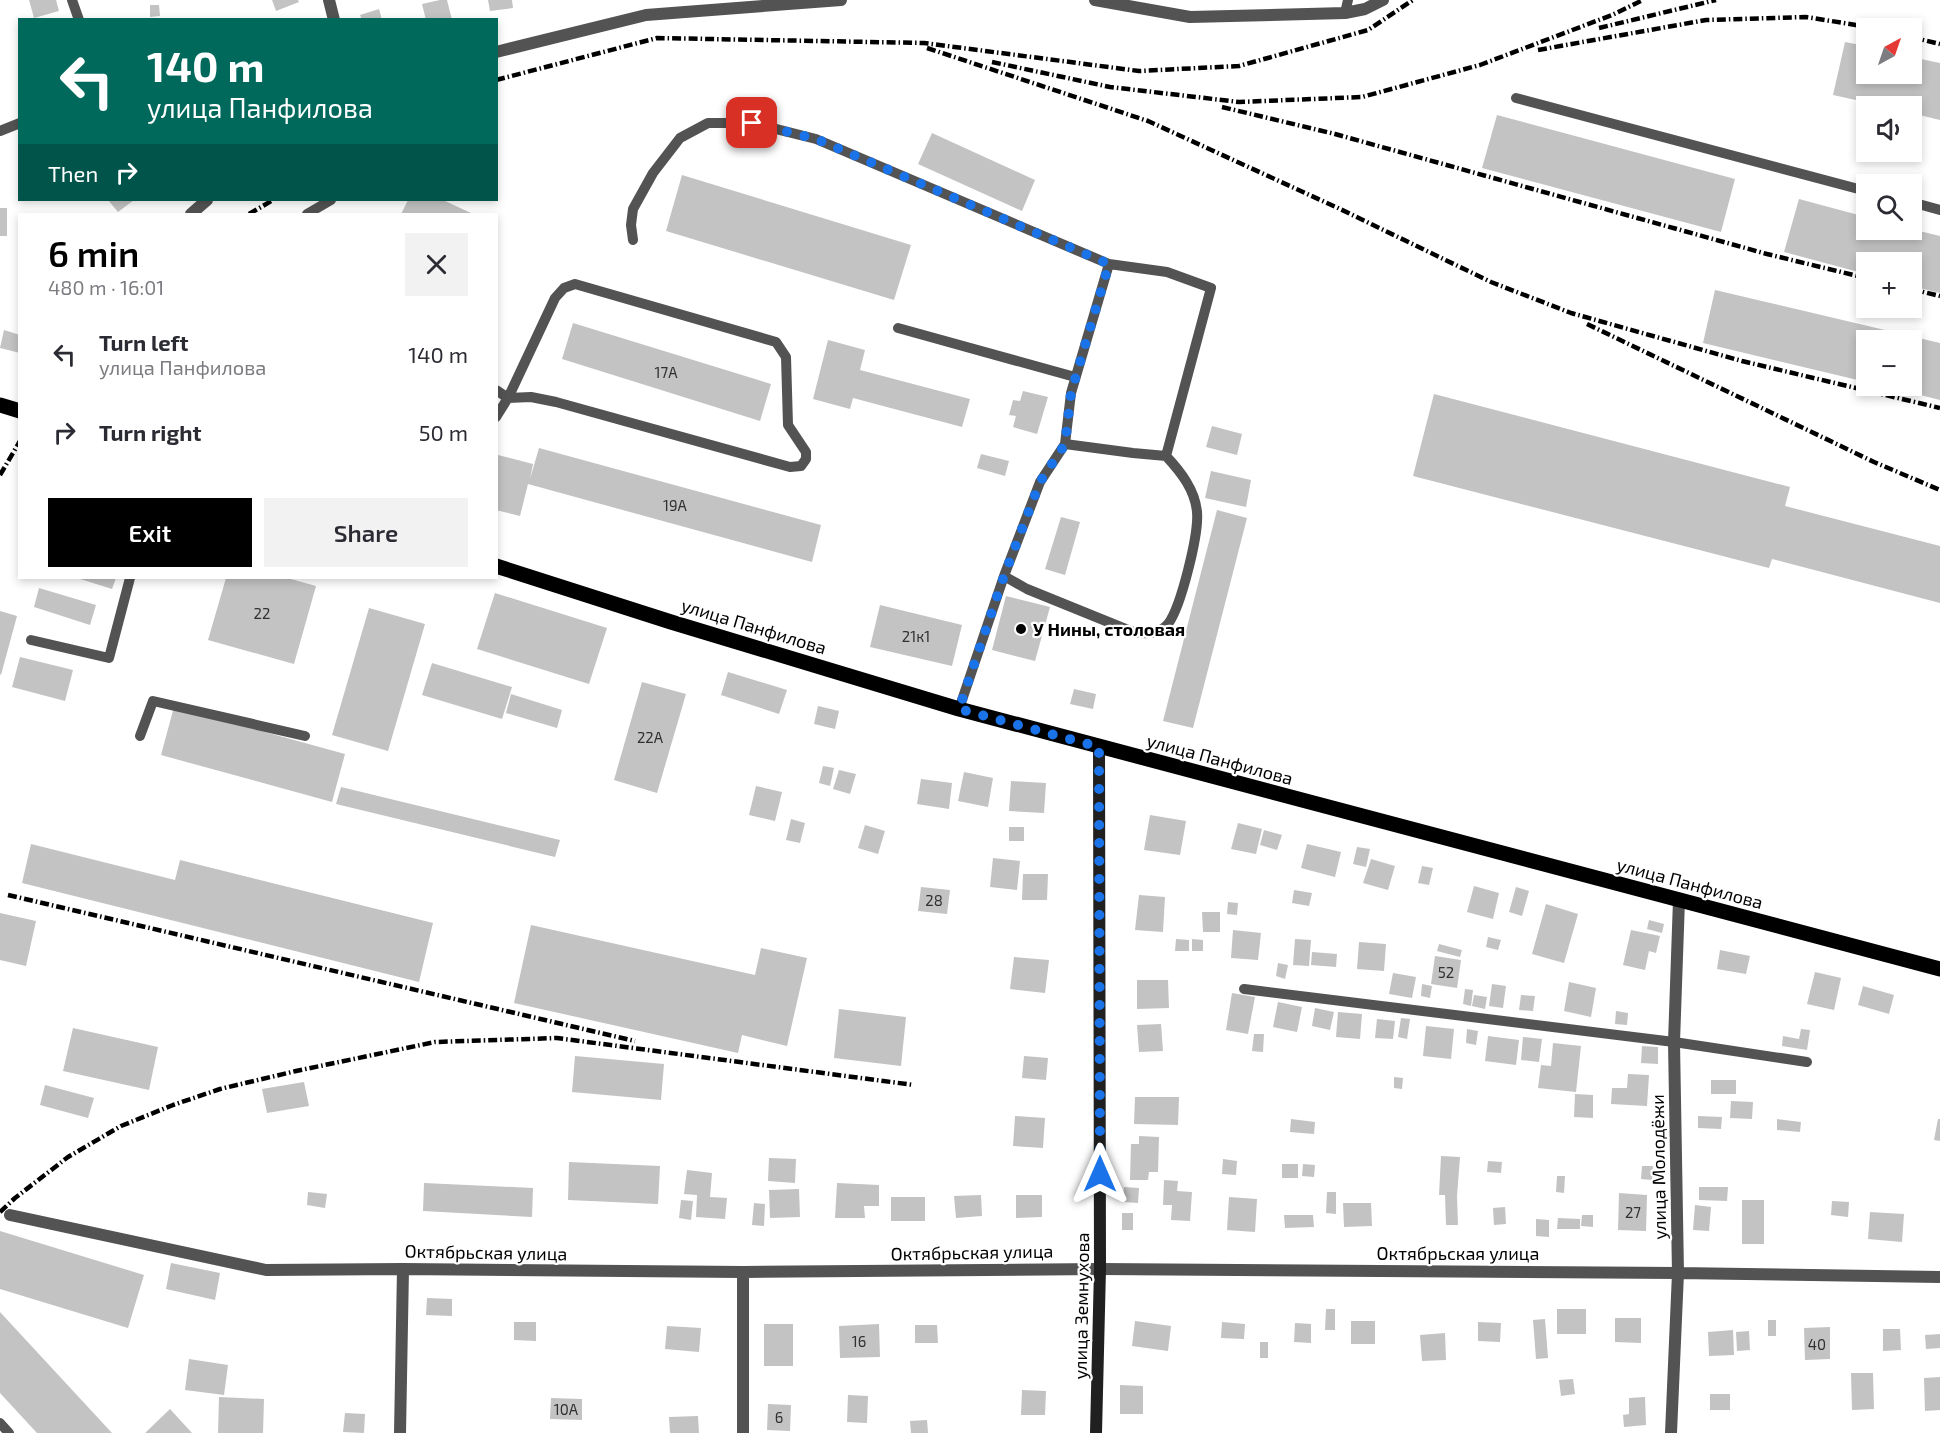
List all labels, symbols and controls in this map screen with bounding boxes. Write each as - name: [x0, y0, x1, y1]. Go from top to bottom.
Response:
- north arrow: [1856, 18, 1922, 84]
- map controls: [1856, 18, 1922, 396]
- text: 140 m: [147, 40, 264, 90]
- icon: left: [48, 42, 126, 120]
- text: улица Панфилова: [147, 91, 373, 123]
- button: sound: [1856, 96, 1922, 162]
- pin: [726, 97, 777, 148]
- icon: arrive: [735, 106, 768, 139]
- icon: right: [110, 156, 143, 189]
- text: Then: [48, 160, 98, 186]
- button: search: [1856, 174, 1922, 240]
- text: 6 min: [48, 231, 139, 274]
- button: close: [405, 233, 468, 296]
- button: +: [1856, 252, 1922, 318]
- text: 480 m · 16:01: [48, 275, 164, 299]
- text: Turn left: [99, 329, 188, 355]
- button: −: [1856, 330, 1922, 396]
- icon: left: [48, 338, 81, 371]
- text: 140 m: [408, 341, 468, 367]
- text: улица Панфилова: [99, 355, 266, 379]
- house number: 17А: [655, 363, 678, 381]
- icon: right: [48, 416, 81, 449]
- text: Turn right: [99, 419, 201, 445]
- text: 50 m: [419, 419, 468, 445]
- house number: 19А: [663, 496, 688, 514]
- button: Exit: [48, 498, 252, 567]
- button: Share: [264, 498, 468, 567]
- street label: улица Панфилова: [679, 593, 829, 659]
- house number: 22: [254, 604, 270, 622]
- place label: У Нины, столовая: [1033, 618, 1185, 640]
- marker: У Нины, столовая: [1014, 622, 1028, 636]
- house number: 21к1: [902, 627, 930, 645]
- house number: 22А: [637, 728, 664, 746]
- street label: улица Панфилова: [1144, 729, 1296, 789]
- street label: улица Панфилова: [1614, 853, 1766, 913]
- house number: 28: [925, 891, 943, 909]
- house number: 52: [1438, 963, 1454, 981]
- street label: улица Молодёжи: [1646, 1094, 1670, 1240]
- position arrow: [1068, 1142, 1132, 1206]
- house number: 27: [1625, 1203, 1641, 1221]
- street label: улица Земнухова: [1069, 1232, 1093, 1380]
- street label: Октябрьская улица: [404, 1240, 568, 1264]
- street label: Октябрьская улица: [890, 1240, 1054, 1264]
- street label: Октябрьская улица: [1377, 1242, 1539, 1264]
- house number: 16: [852, 1332, 866, 1350]
- house number: 40: [1808, 1335, 1826, 1353]
- house number: 10А: [554, 1400, 579, 1418]
- house number: 6: [775, 1408, 783, 1426]

